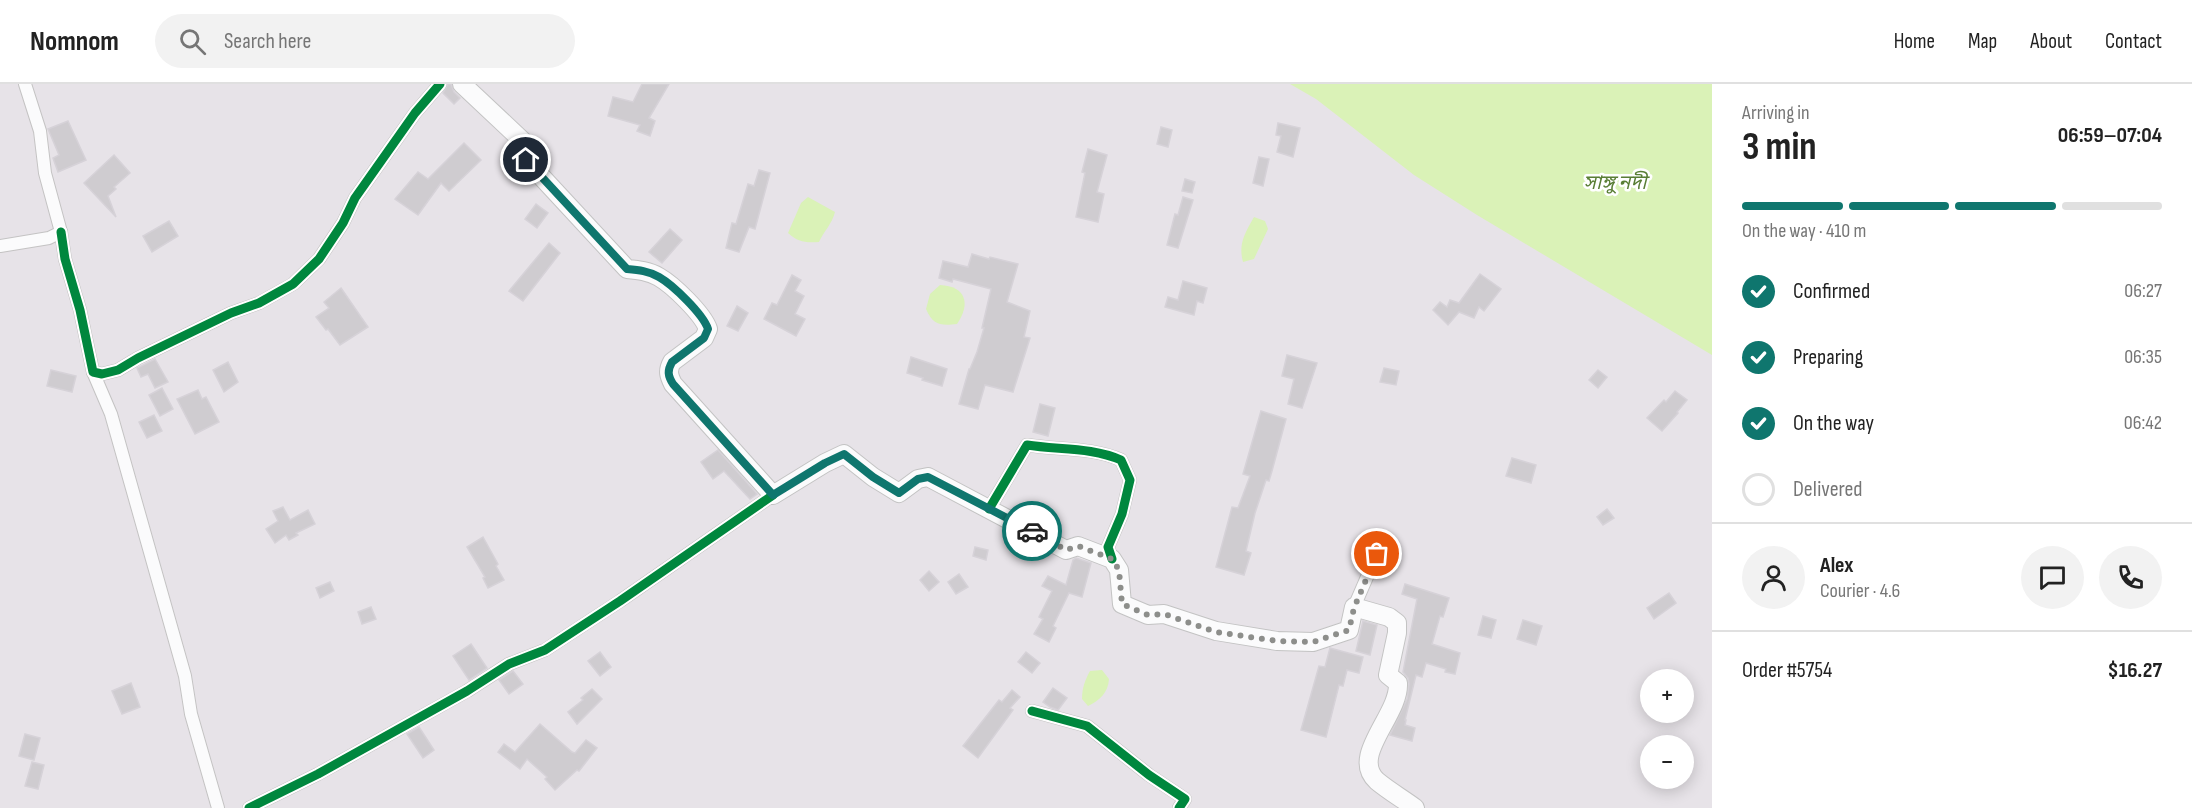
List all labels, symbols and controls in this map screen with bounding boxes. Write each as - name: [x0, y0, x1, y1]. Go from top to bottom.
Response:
- search box: [155, 14, 575, 68]
- text: Nomnom: [30, 25, 119, 58]
- icon: search: [176, 25, 209, 58]
- text: Search here: [224, 28, 311, 55]
- text: Home: [1894, 29, 1935, 54]
- text: Map: [1968, 29, 1997, 54]
- text: About: [2030, 29, 2072, 54]
- text: Contact: [2105, 29, 2162, 54]
- text: Arriving in: [1742, 101, 1810, 125]
- text: 06:59–07:04: [2058, 122, 2162, 149]
- text: 3 min: [1742, 124, 1817, 171]
- pin: [500, 134, 551, 185]
- icon: home: [509, 143, 542, 176]
- water label: সাঙ্গু নদী: [1583, 170, 1650, 195]
- text: On the way · 410 m: [1742, 219, 1866, 243]
- icon: check: [1742, 275, 1775, 308]
- text: Confirmed: [1793, 278, 1870, 305]
- text: 06:27: [2124, 279, 2162, 303]
- icon: check: [1742, 341, 1775, 374]
- text: Preparing: [1793, 344, 1863, 371]
- text: 06:35: [2124, 345, 2162, 369]
- icon: check: [1742, 407, 1775, 440]
- text: On the way: [1793, 410, 1874, 437]
- text: 06:42: [2124, 411, 2162, 435]
- text: Delivered: [1793, 476, 1862, 503]
- courier: [1002, 501, 1062, 561]
- icon: car: [1016, 515, 1049, 548]
- pin: [1351, 528, 1402, 579]
- icon: bag: [1360, 537, 1393, 570]
- button: person: [1742, 546, 1805, 609]
- button: chat: [2021, 546, 2084, 609]
- button: phone: [2099, 546, 2162, 609]
- text: Alex: [1820, 552, 1853, 579]
- text: Courier · 4.6: [1820, 579, 1900, 603]
- text: Order #5754: [1742, 657, 1832, 684]
- text: $16.27: [2107, 657, 2162, 684]
- map controls: [1640, 669, 1694, 789]
- button: +: [1640, 669, 1694, 723]
- button: −: [1640, 735, 1694, 789]

